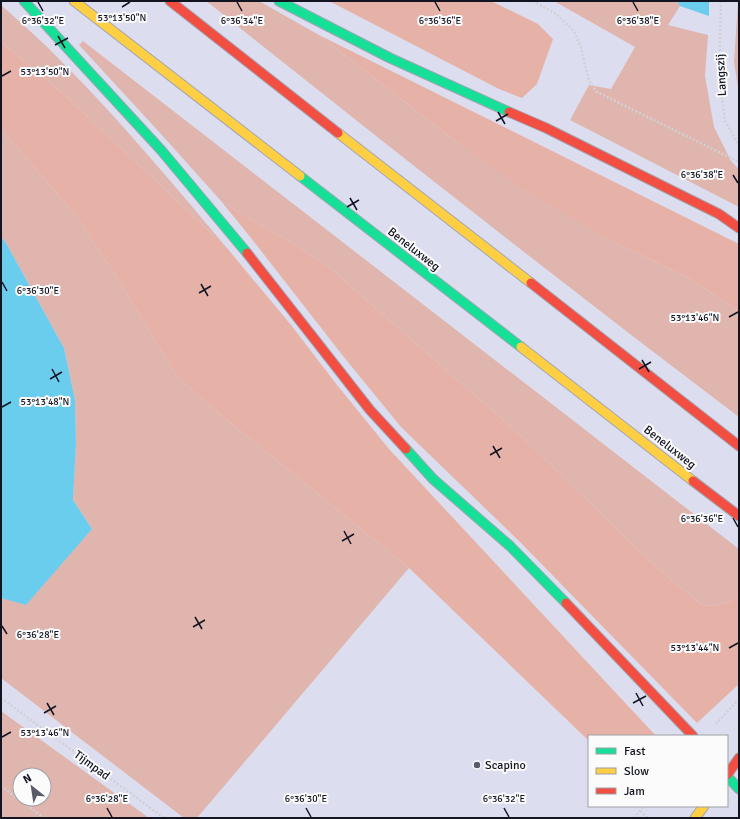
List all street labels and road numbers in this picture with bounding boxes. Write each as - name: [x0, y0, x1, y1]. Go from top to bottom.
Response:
- street label: Langszij: [713, 53, 730, 96]
- street label: Beneluxweg: [385, 224, 443, 274]
- street label: Beneluxweg: [641, 422, 699, 472]
- street label: Tijmpad: [71, 747, 113, 783]

